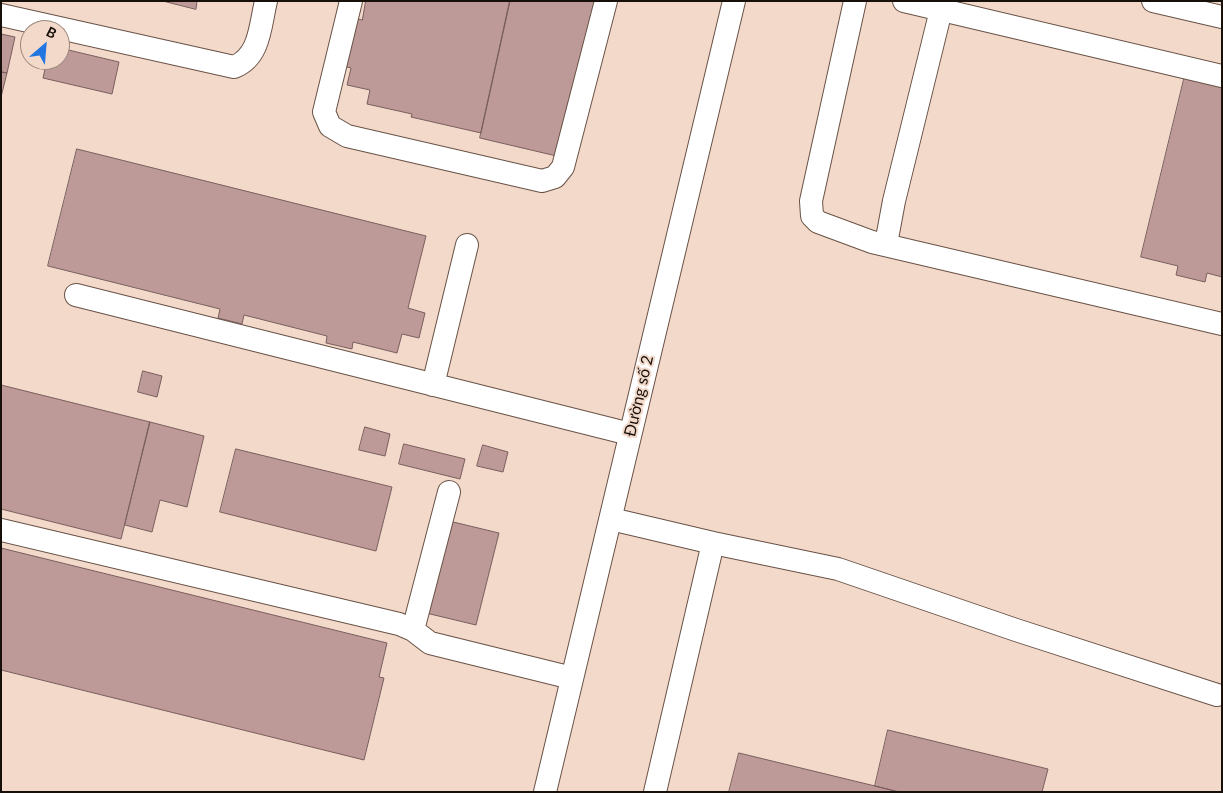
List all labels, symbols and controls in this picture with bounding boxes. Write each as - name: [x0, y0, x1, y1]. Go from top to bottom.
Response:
- north arrow: [20, 20, 70, 70]
- text: B: [44, 22, 60, 42]
- street label: Đường số 2: [620, 354, 658, 438]

